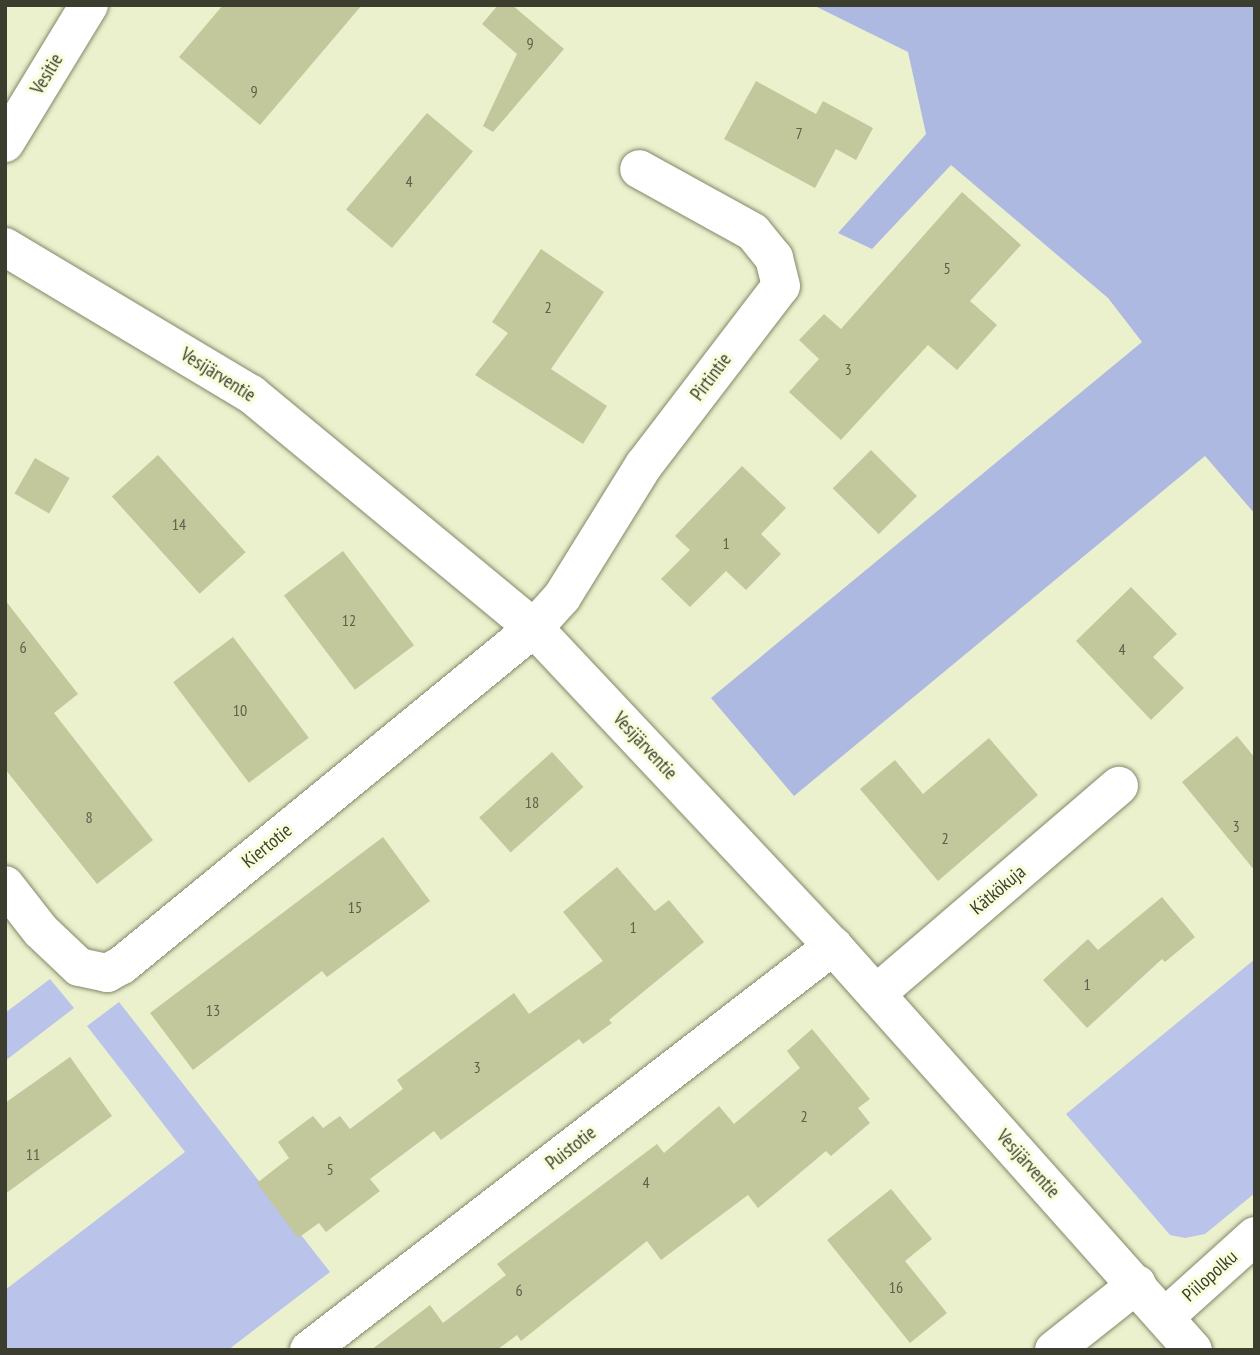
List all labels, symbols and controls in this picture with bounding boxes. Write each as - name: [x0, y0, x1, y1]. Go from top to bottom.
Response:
- house number: 9: [526, 33, 534, 53]
- street label: Vesitie: [26, 50, 68, 98]
- house number: 9: [250, 81, 258, 101]
- house number: 7: [795, 123, 803, 143]
- house number: 4: [405, 171, 413, 191]
- house number: 5: [943, 258, 951, 278]
- house number: 2: [544, 297, 552, 317]
- street label: Vesijärventie: [176, 343, 260, 407]
- street label: Pirtintie: [686, 349, 736, 405]
- house number: 3: [844, 359, 852, 379]
- house number: 14: [172, 514, 186, 534]
- house number: 1: [722, 533, 730, 553]
- house number: 12: [342, 610, 356, 630]
- house number: 6: [19, 637, 27, 657]
- house number: 4: [1118, 639, 1126, 659]
- house number: 10: [233, 700, 247, 720]
- street label: Vesijärventie: [608, 708, 682, 784]
- house number: 18: [525, 792, 539, 812]
- house number: 8: [85, 807, 93, 827]
- house number: 3: [1232, 816, 1240, 836]
- street label: Kiertotie: [237, 819, 297, 873]
- house number: 2: [941, 828, 949, 848]
- street label: Kätkökuja: [966, 860, 1030, 920]
- house number: 15: [348, 897, 362, 917]
- house number: 1: [629, 917, 637, 937]
- house number: 1: [1083, 974, 1091, 994]
- house number: 13: [206, 1000, 220, 1020]
- house number: 3: [473, 1057, 481, 1077]
- house number: 2: [800, 1106, 808, 1126]
- street label: Puistotie: [541, 1121, 601, 1175]
- street label: Vesijärventie: [991, 1125, 1065, 1203]
- house number: 11: [26, 1144, 40, 1164]
- house number: 5: [326, 1159, 334, 1179]
- house number: 4: [642, 1172, 650, 1192]
- street label: Piilopolku: [1178, 1245, 1242, 1307]
- house number: 16: [889, 1277, 903, 1297]
- house number: 6: [515, 1280, 523, 1300]

